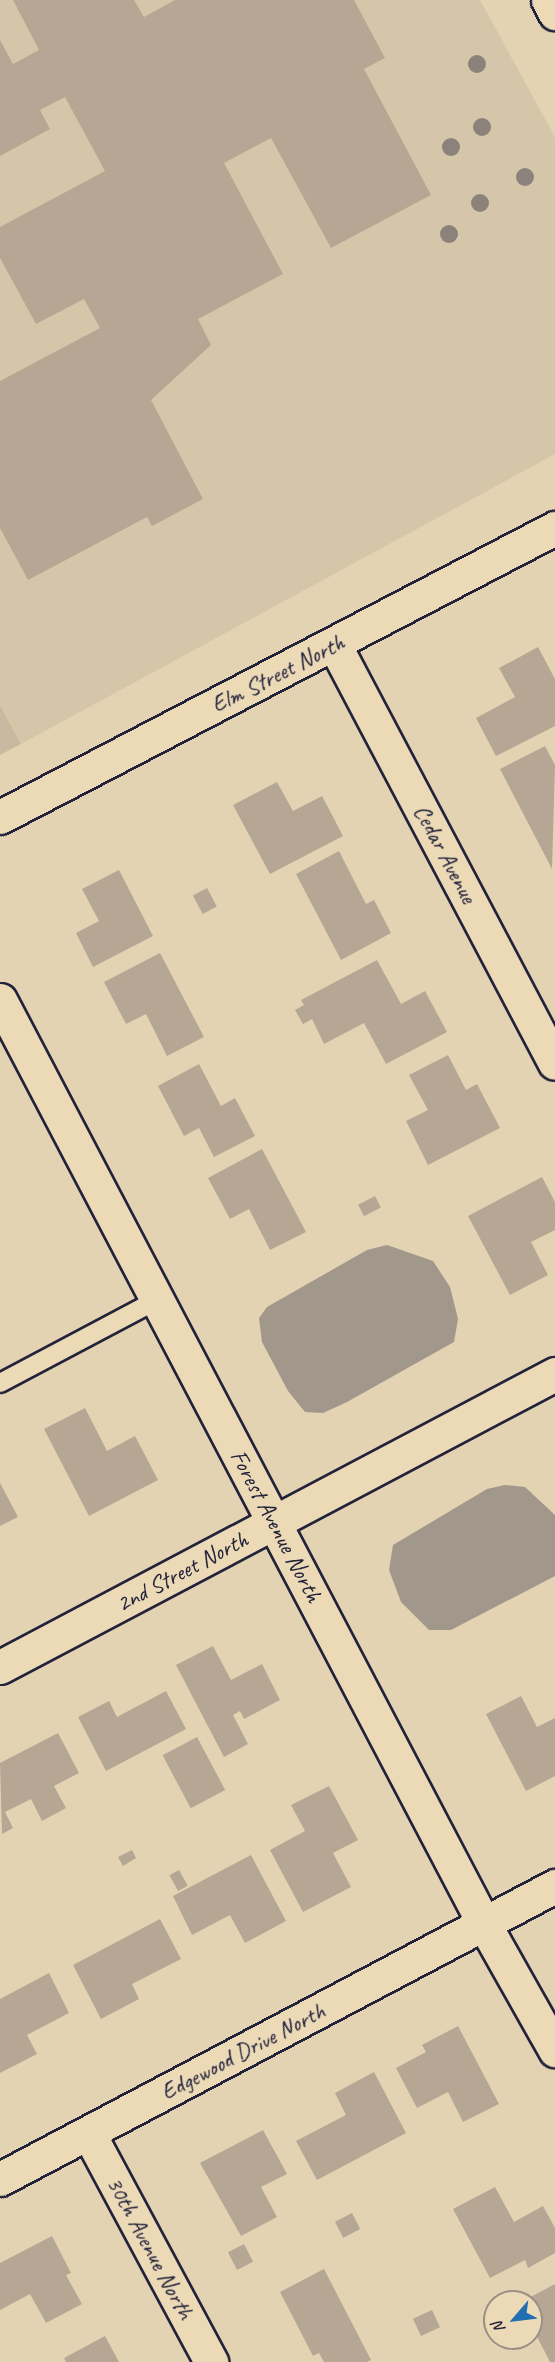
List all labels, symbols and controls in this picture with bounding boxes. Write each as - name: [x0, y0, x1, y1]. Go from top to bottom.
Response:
- street label: Elm Street North: [207, 628, 349, 720]
- street label: Cedar Avenue: [407, 800, 483, 908]
- street label: Forest Avenue North: [224, 1445, 328, 1607]
- street label: 2nd Street North: [111, 1525, 253, 1619]
- street label: Edgewood Drive North: [156, 1996, 330, 2108]
- street label: 30th Avenue North: [100, 2172, 200, 2324]
- north arrow: [483, 2290, 543, 2350]
- text: N: [488, 2318, 510, 2337]

